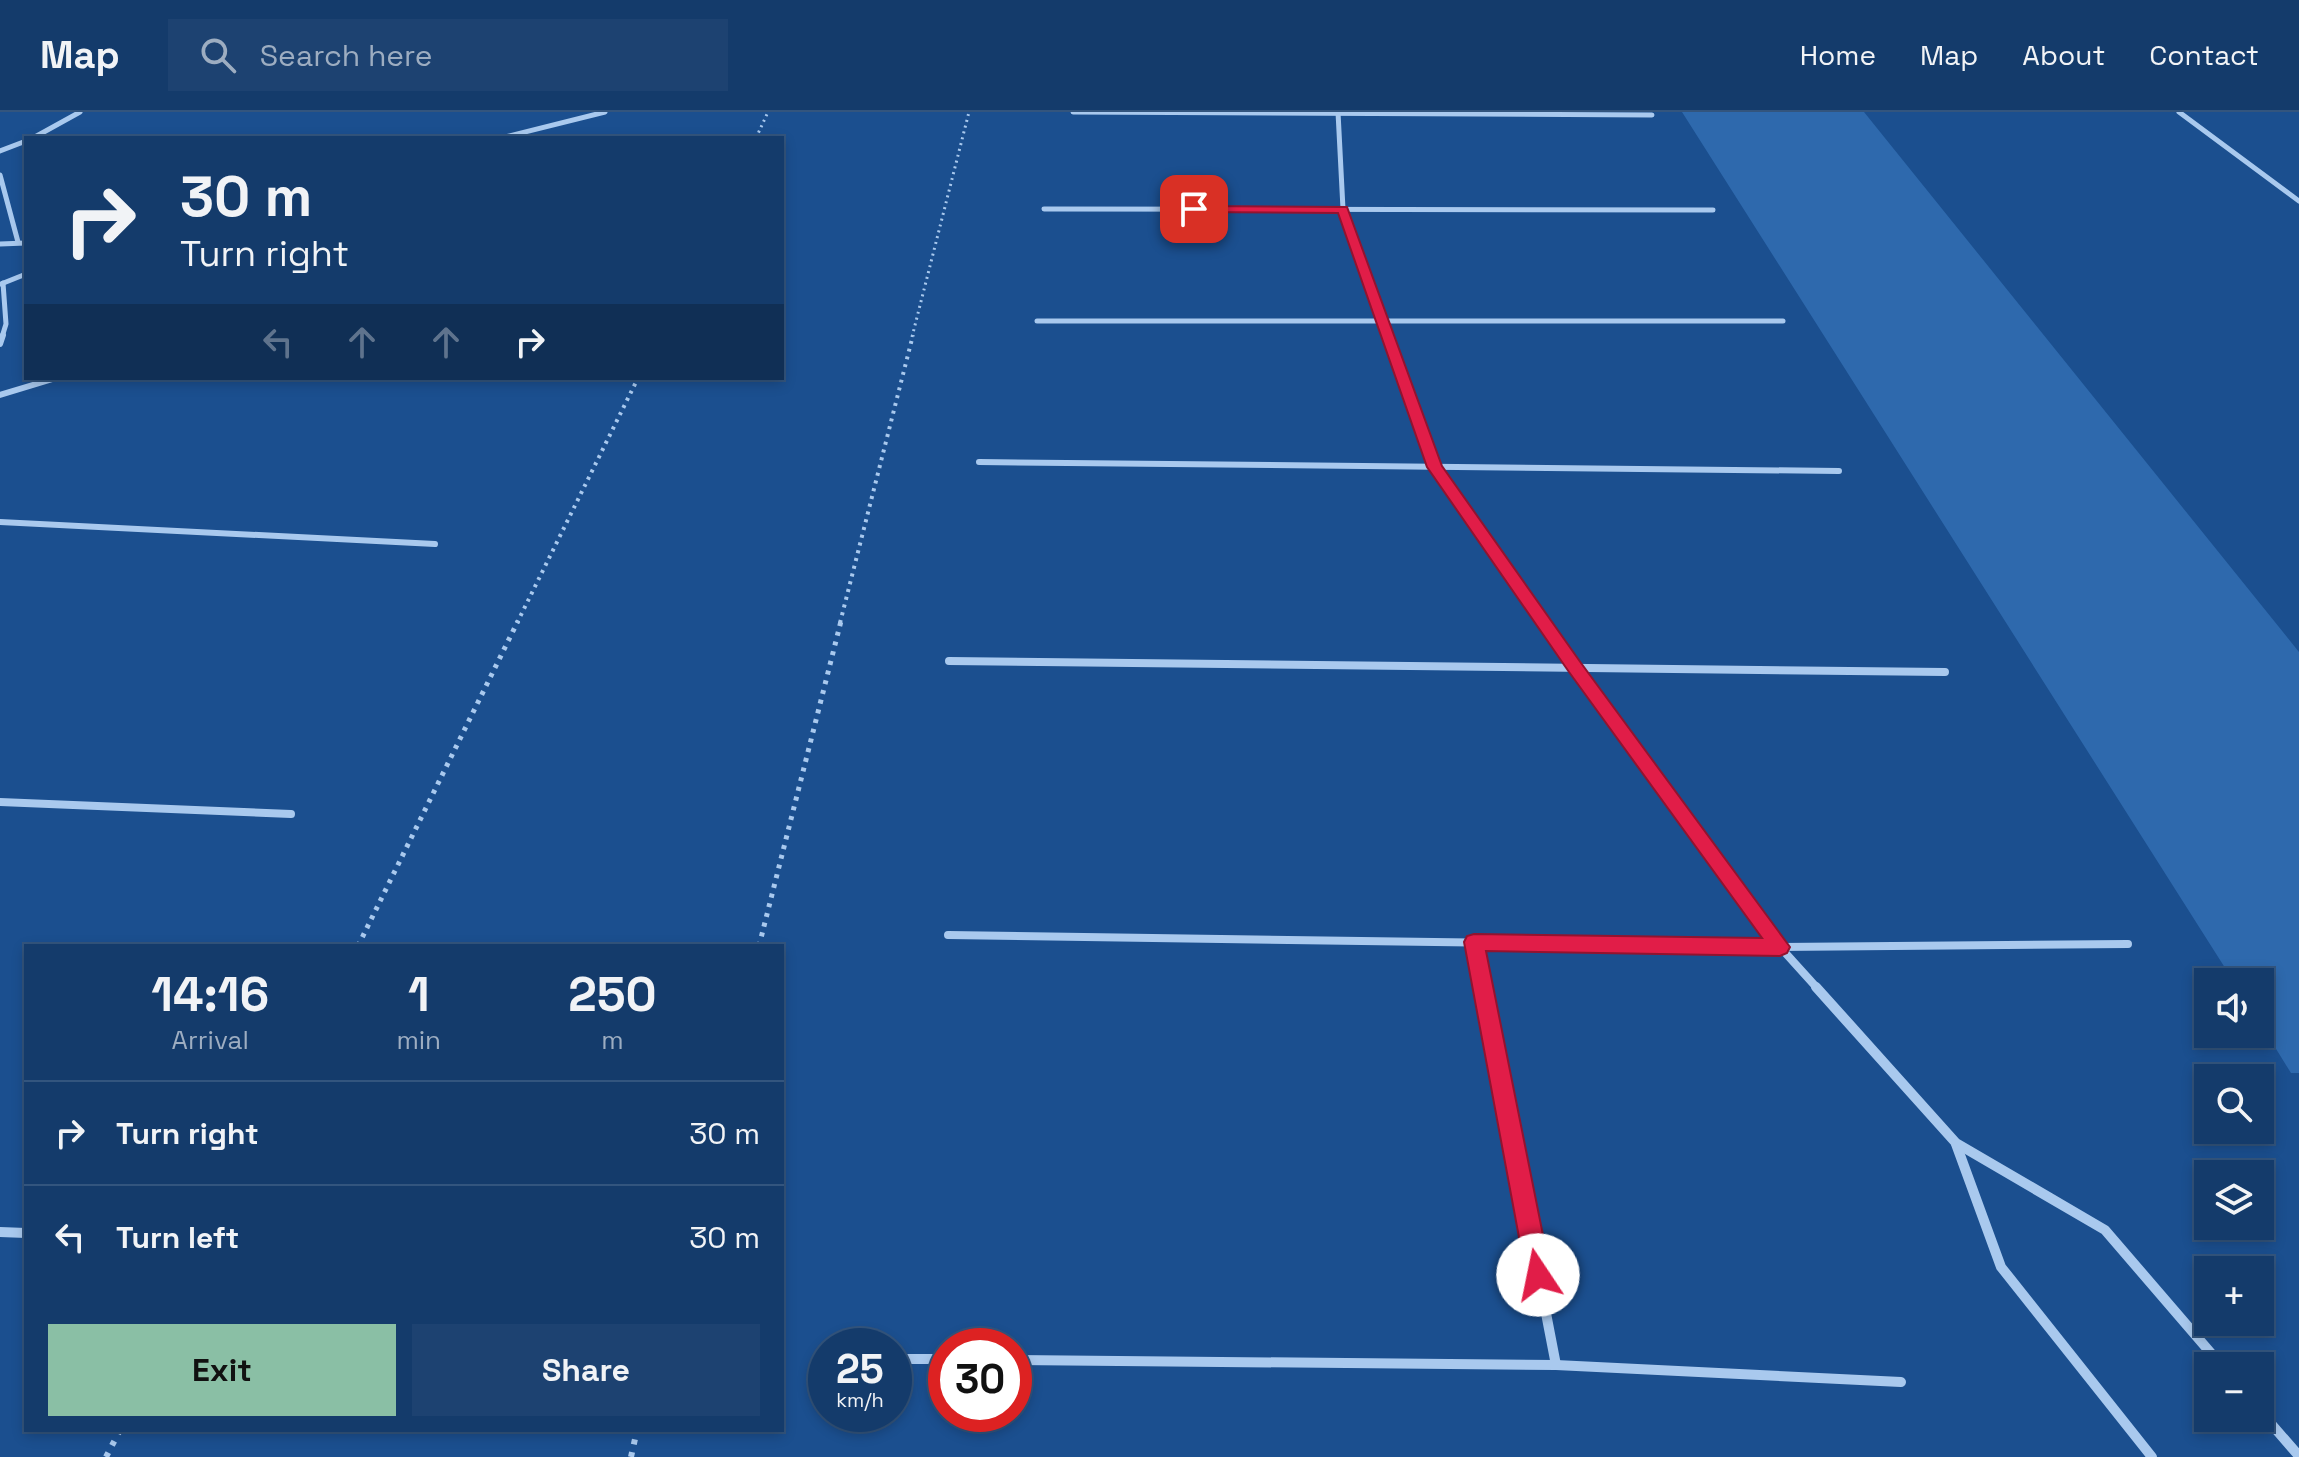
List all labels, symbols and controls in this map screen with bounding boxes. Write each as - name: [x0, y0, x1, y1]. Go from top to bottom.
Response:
- search box: [168, 19, 728, 91]
- text: Map: [40, 31, 120, 79]
- icon: search: [196, 33, 240, 77]
- text: Search here: [260, 36, 433, 75]
- text: Home: [1800, 37, 1876, 73]
- text: Map: [1920, 37, 1978, 73]
- text: About: [2022, 37, 2105, 73]
- text: Contact: [2149, 37, 2259, 73]
- text: 30 m: [180, 161, 312, 232]
- icon: right: [48, 168, 152, 272]
- pin: [1160, 175, 1228, 243]
- icon: arrive: [1172, 187, 1216, 231]
- text: Turn right: [180, 231, 349, 277]
- icon: left: [256, 320, 300, 364]
- icon: ahead: [340, 320, 384, 364]
- icon: ahead: [424, 320, 468, 364]
- icon: right: [508, 320, 552, 364]
- text: 14:16: [151, 964, 269, 1025]
- text: 1: [408, 964, 430, 1025]
- text: 250: [568, 964, 657, 1025]
- map controls: [2194, 968, 2274, 1432]
- button: sound: [2194, 968, 2274, 1048]
- text: Arrival: [172, 1023, 249, 1057]
- text: min: [396, 1023, 441, 1057]
- text: m: [601, 1023, 624, 1057]
- button: search: [2194, 1064, 2274, 1144]
- icon: right: [48, 1111, 92, 1155]
- text: Turn right: [116, 1114, 259, 1153]
- text: 30 m: [689, 1114, 760, 1153]
- button: layers: [2194, 1160, 2274, 1240]
- icon: left: [48, 1215, 92, 1259]
- text: Turn left: [116, 1218, 239, 1257]
- text: 30 m: [689, 1218, 760, 1257]
- position arrow: [1496, 1233, 1580, 1317]
- button: +: [2194, 1256, 2274, 1336]
- button: Exit: [48, 1324, 396, 1416]
- button: Share: [412, 1324, 760, 1416]
- speed limit sign: 30: [928, 1328, 1032, 1432]
- text: 25: [836, 1344, 884, 1395]
- button: −: [2194, 1352, 2274, 1432]
- text: km/h: [836, 1387, 884, 1413]

